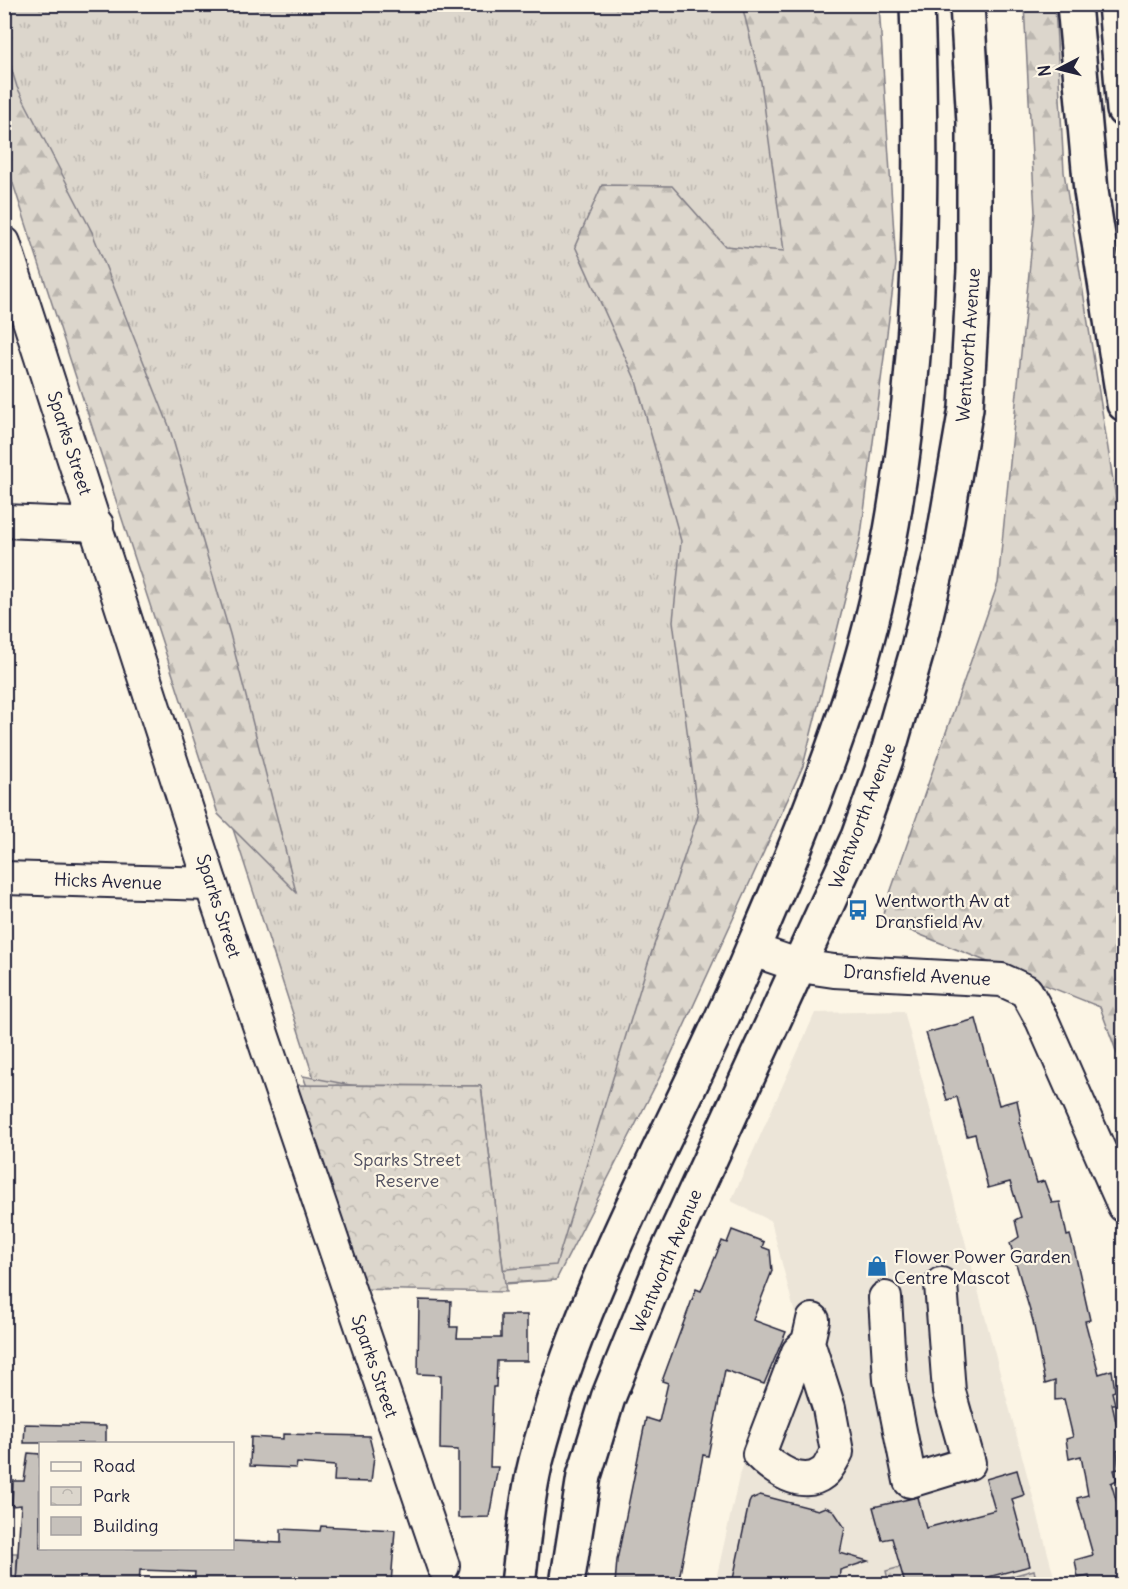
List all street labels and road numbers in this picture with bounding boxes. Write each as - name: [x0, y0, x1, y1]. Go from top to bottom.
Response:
- street label: Wentworth Avenue: [951, 267, 985, 423]
- street label: Sparks Street: [42, 388, 98, 498]
- street label: Wentworth Avenue: [824, 740, 900, 892]
- street label: Sparks Street: [191, 851, 247, 961]
- street label: Hicks Avenue: [54, 868, 162, 894]
- street label: Dransfield Avenue: [843, 960, 991, 990]
- street label: Wentworth Avenue: [625, 1185, 707, 1337]
- street label: Sparks Street: [347, 1311, 403, 1421]

